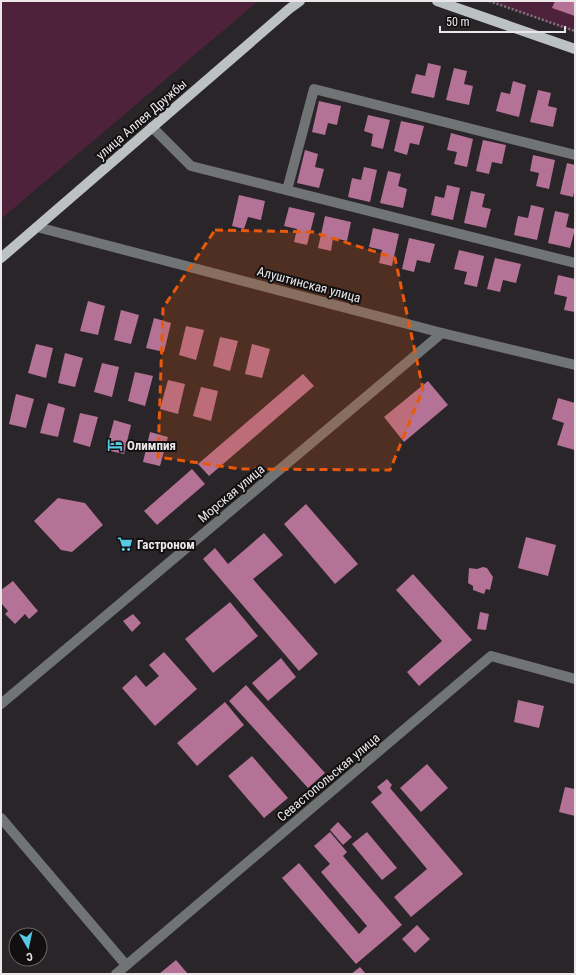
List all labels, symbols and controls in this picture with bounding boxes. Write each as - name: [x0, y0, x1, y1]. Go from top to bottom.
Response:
- scale bar: [440, 8, 565, 34]
- text: 50 m: [446, 15, 470, 29]
- street label: улица Аллея Дружбы: [93, 76, 190, 163]
- street label: Алуштинская улица: [255, 263, 362, 306]
- hotel icon: Олимпия: [106, 436, 124, 454]
- place label: Олимпия: [127, 438, 176, 453]
- street label: Морская улица: [195, 461, 268, 525]
- supermarket icon: Гастроном: [116, 535, 134, 553]
- place label: Гастроном: [137, 537, 195, 552]
- street label: Севастопольская улица: [274, 730, 383, 825]
- north arrow: [8, 927, 48, 967]
- text: С: [25, 949, 34, 963]

